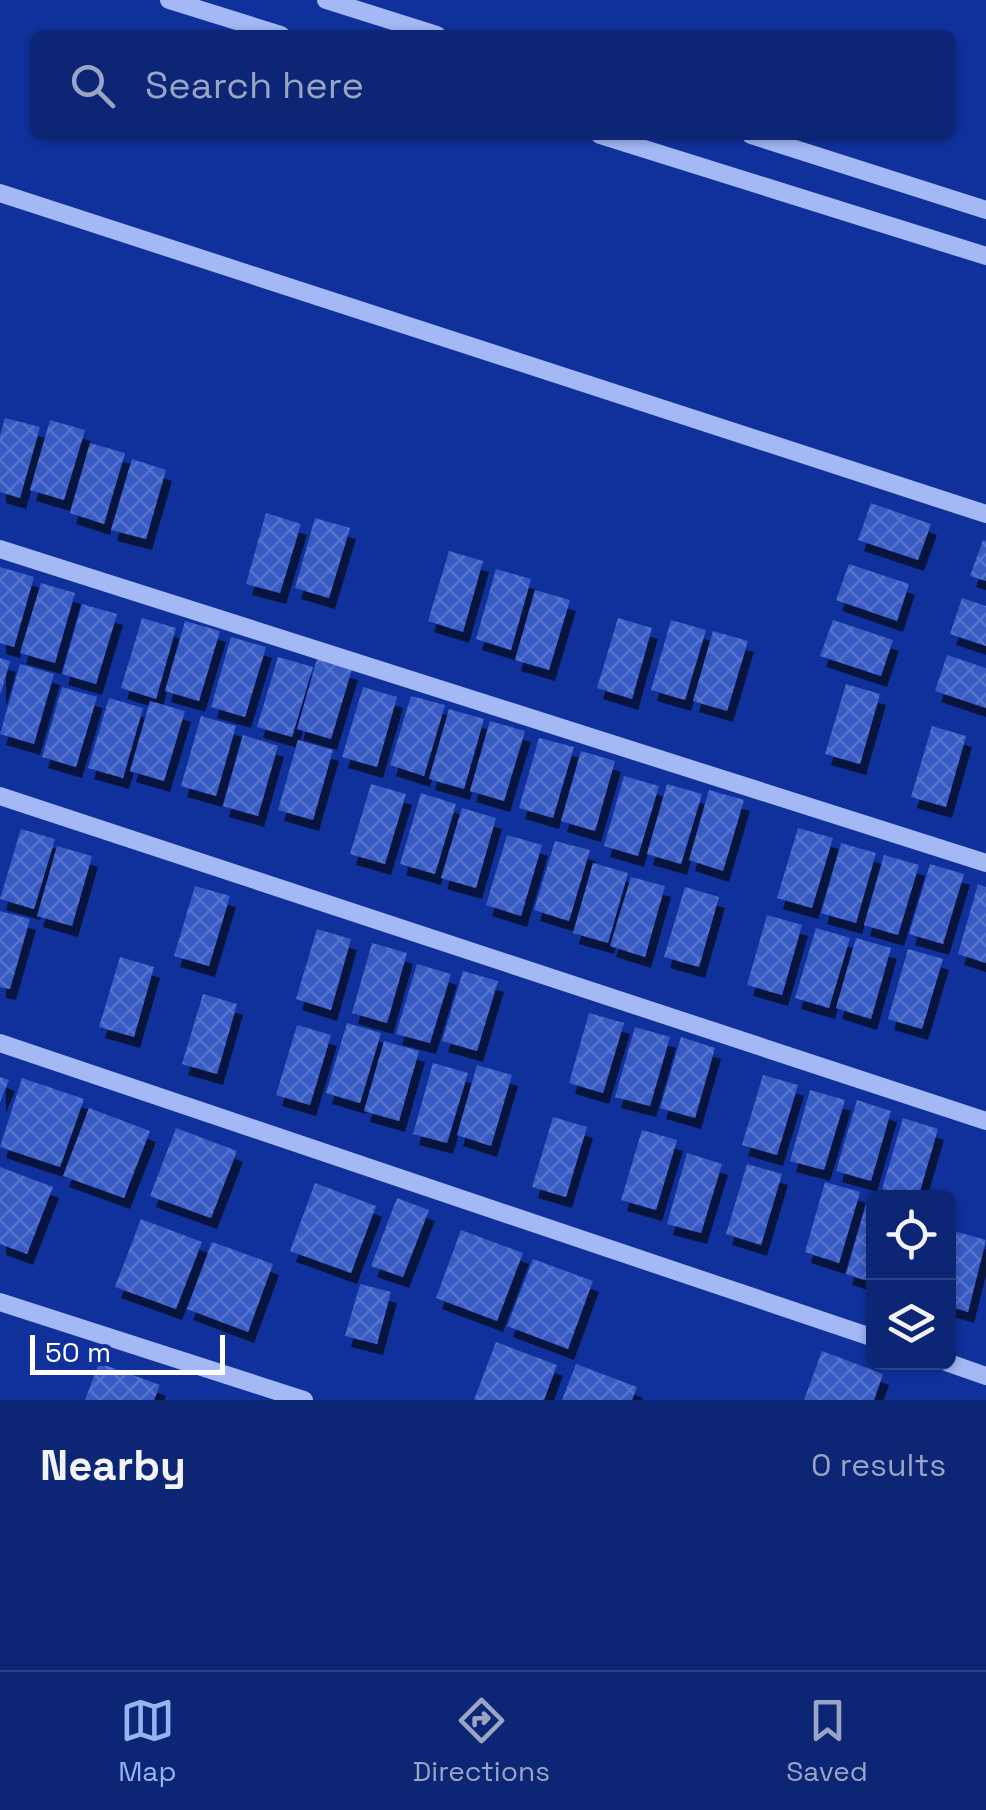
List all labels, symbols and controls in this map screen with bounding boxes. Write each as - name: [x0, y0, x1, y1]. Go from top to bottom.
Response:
- search box: [30, 30, 956, 140]
- icon: search: [65, 58, 120, 113]
- text: Search here: [145, 61, 364, 109]
- map controls: [866, 1190, 956, 1370]
- button: locate: [866, 1190, 956, 1280]
- button: layers: [866, 1280, 956, 1370]
- scale bar: [30, 1330, 225, 1374]
- text: 50 m: [45, 1334, 111, 1370]
- text: Nearby: [40, 1439, 186, 1492]
- text: 0 results: [811, 1445, 946, 1485]
- tab: Map: [118, 1693, 176, 1789]
- tab: Directions: [413, 1693, 550, 1789]
- tab: Saved: [786, 1693, 868, 1789]

